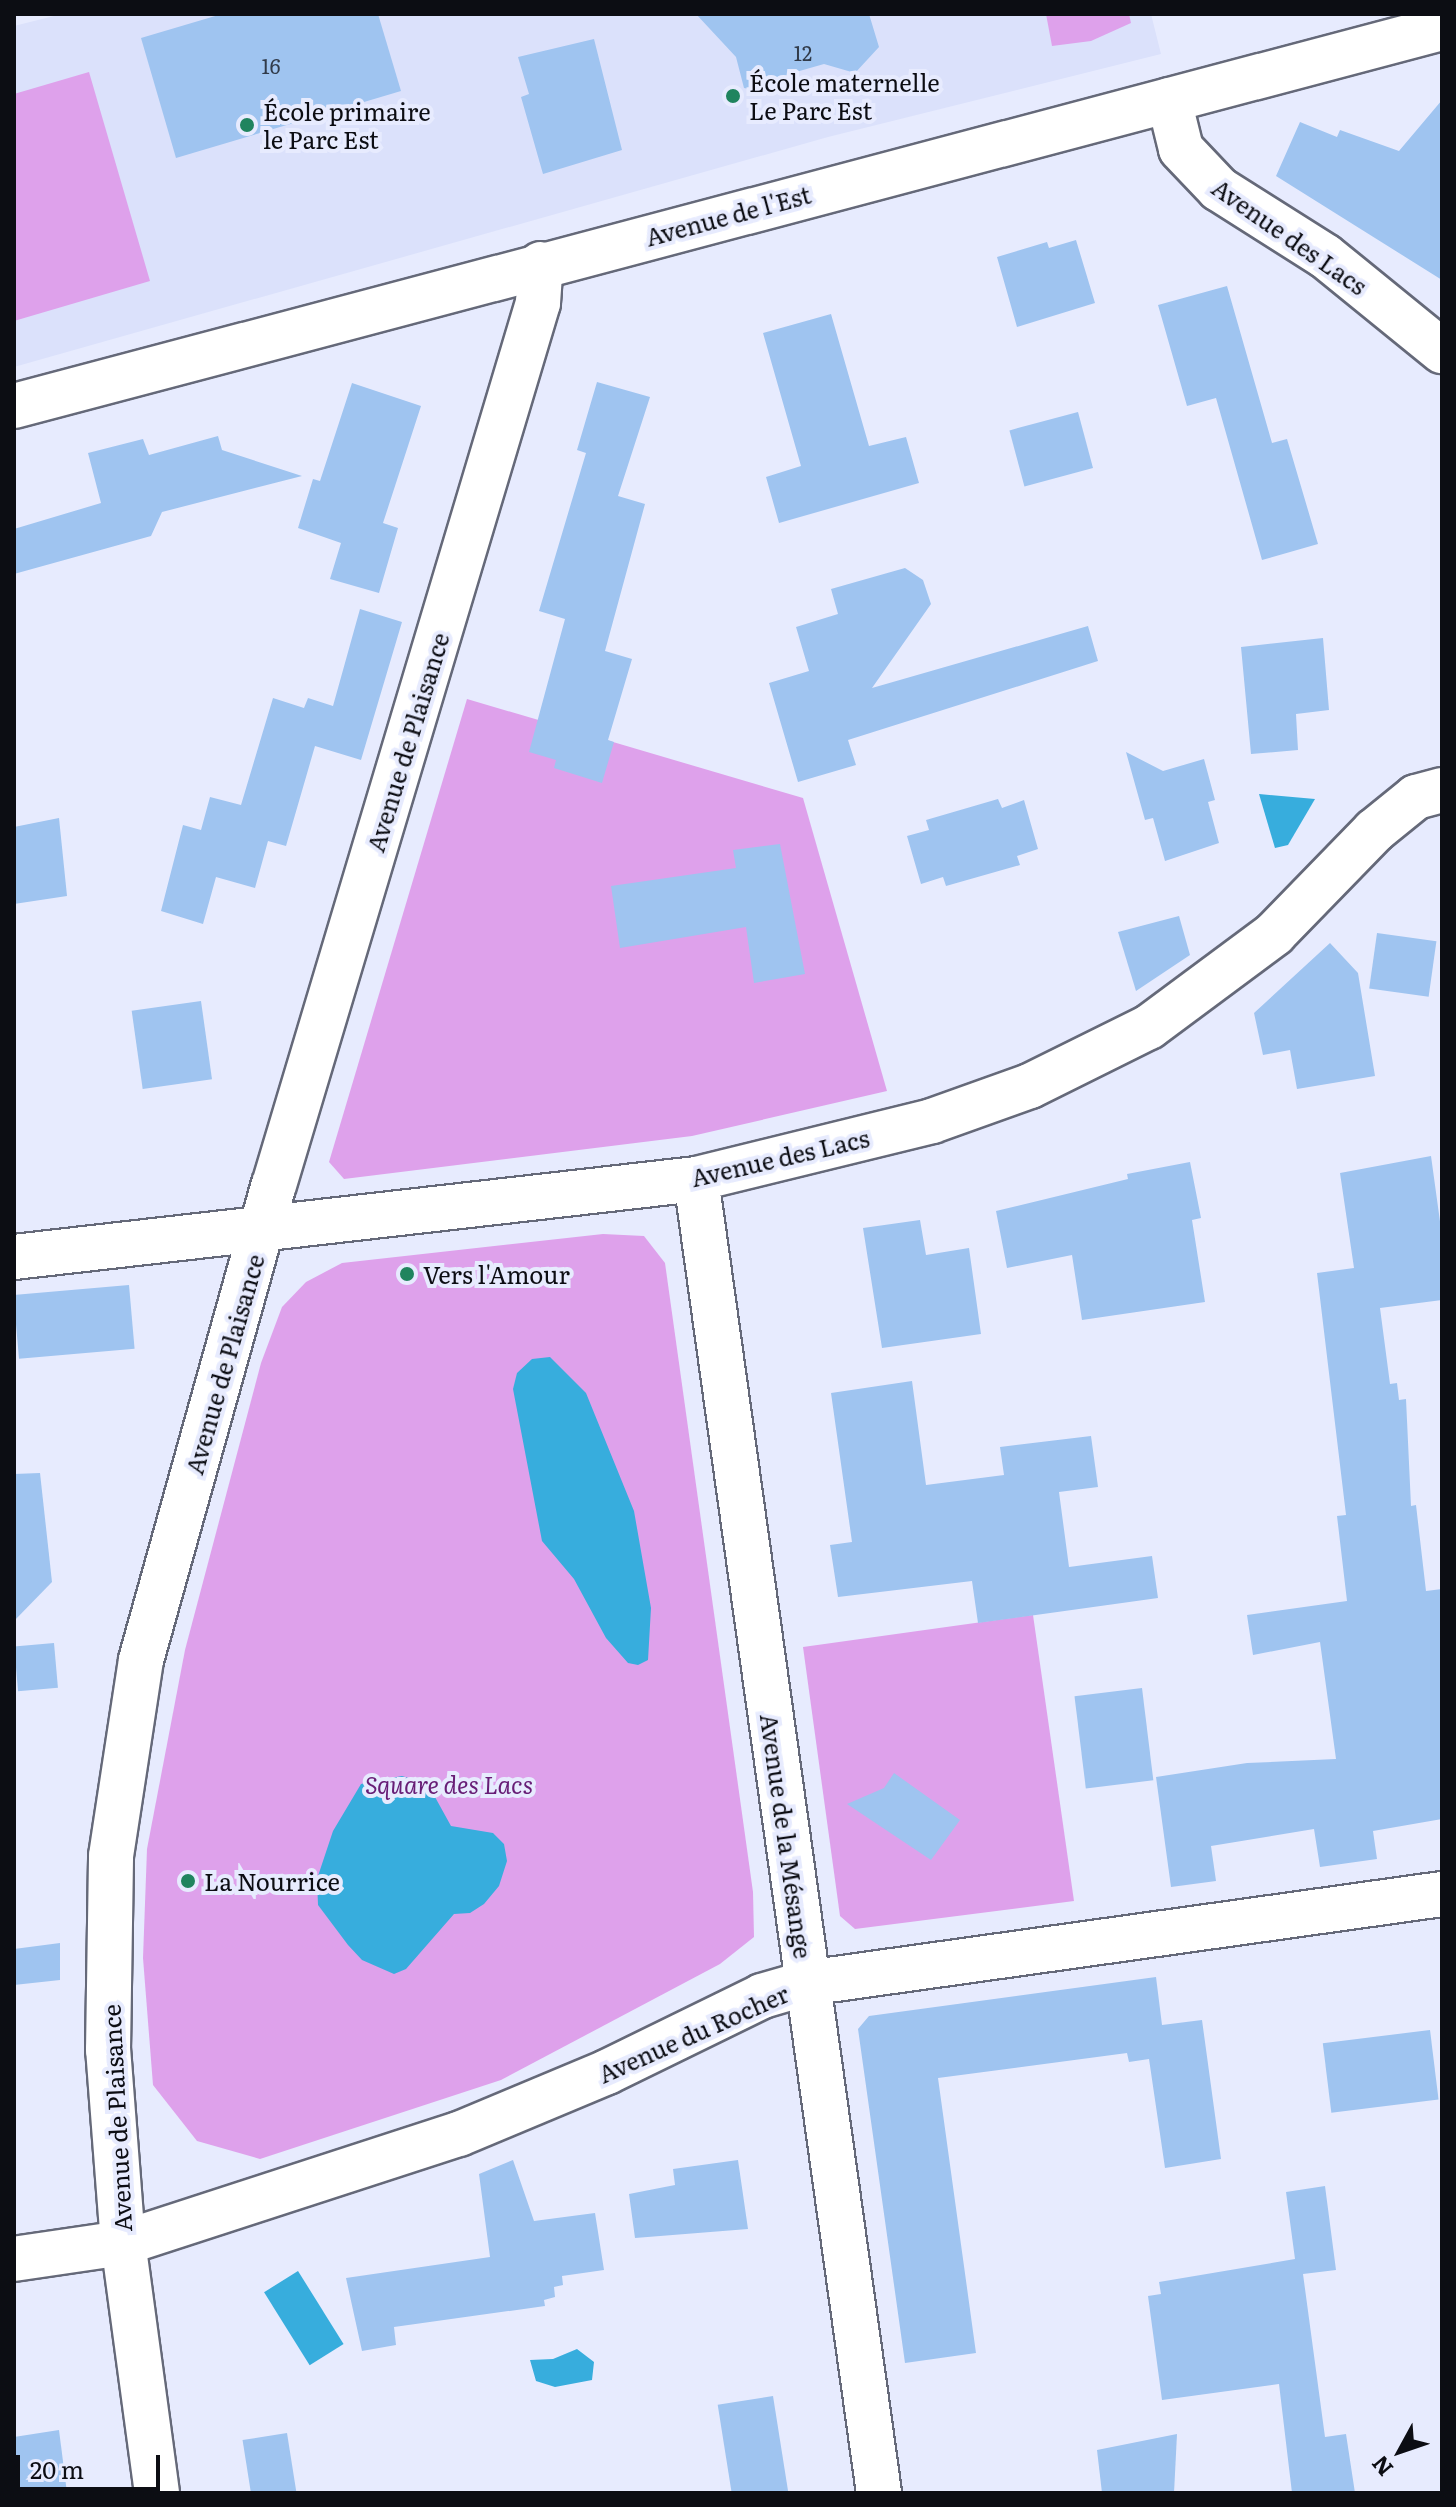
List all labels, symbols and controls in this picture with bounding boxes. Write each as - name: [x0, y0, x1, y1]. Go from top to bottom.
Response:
- house number: 12: [794, 40, 812, 64]
- house number: 16: [262, 53, 280, 77]
- place label: École maternelle Le Parc Est: [749, 68, 940, 124]
- marker: École maternelle Le Parc Est: [724, 87, 742, 105]
- place label: École primaire le Parc Est: [263, 97, 431, 153]
- marker: École primaire le Parc Est: [238, 116, 256, 134]
- street label: Avenue des Lacs: [1207, 172, 1373, 300]
- street label: Avenue de l'Est: [642, 179, 814, 251]
- street label: Avenue de Plaisance: [360, 629, 454, 855]
- street label: Avenue des Lacs: [688, 1122, 872, 1192]
- street label: Avenue de Plaisance: [179, 1251, 269, 1477]
- place label: Vers l'Amour: [423, 1260, 570, 1288]
- marker: Vers l'Amour: [398, 1265, 416, 1283]
- street label: Avenue de la Mésange: [756, 1712, 818, 1960]
- park label: Square des Lacs: [365, 1770, 533, 1798]
- place label: La Nourrice: [204, 1867, 340, 1895]
- marker: La Nourrice: [179, 1872, 197, 1890]
- street label: Avenue du Rocher: [593, 1978, 793, 2088]
- street label: Avenue de Plaisance: [96, 2004, 136, 2232]
- north arrow: [1360, 2411, 1440, 2491]
- scale bar: [20, 2439, 164, 2489]
- text: N: [1363, 2449, 1400, 2484]
- text: 20 m: [30, 2451, 84, 2486]

